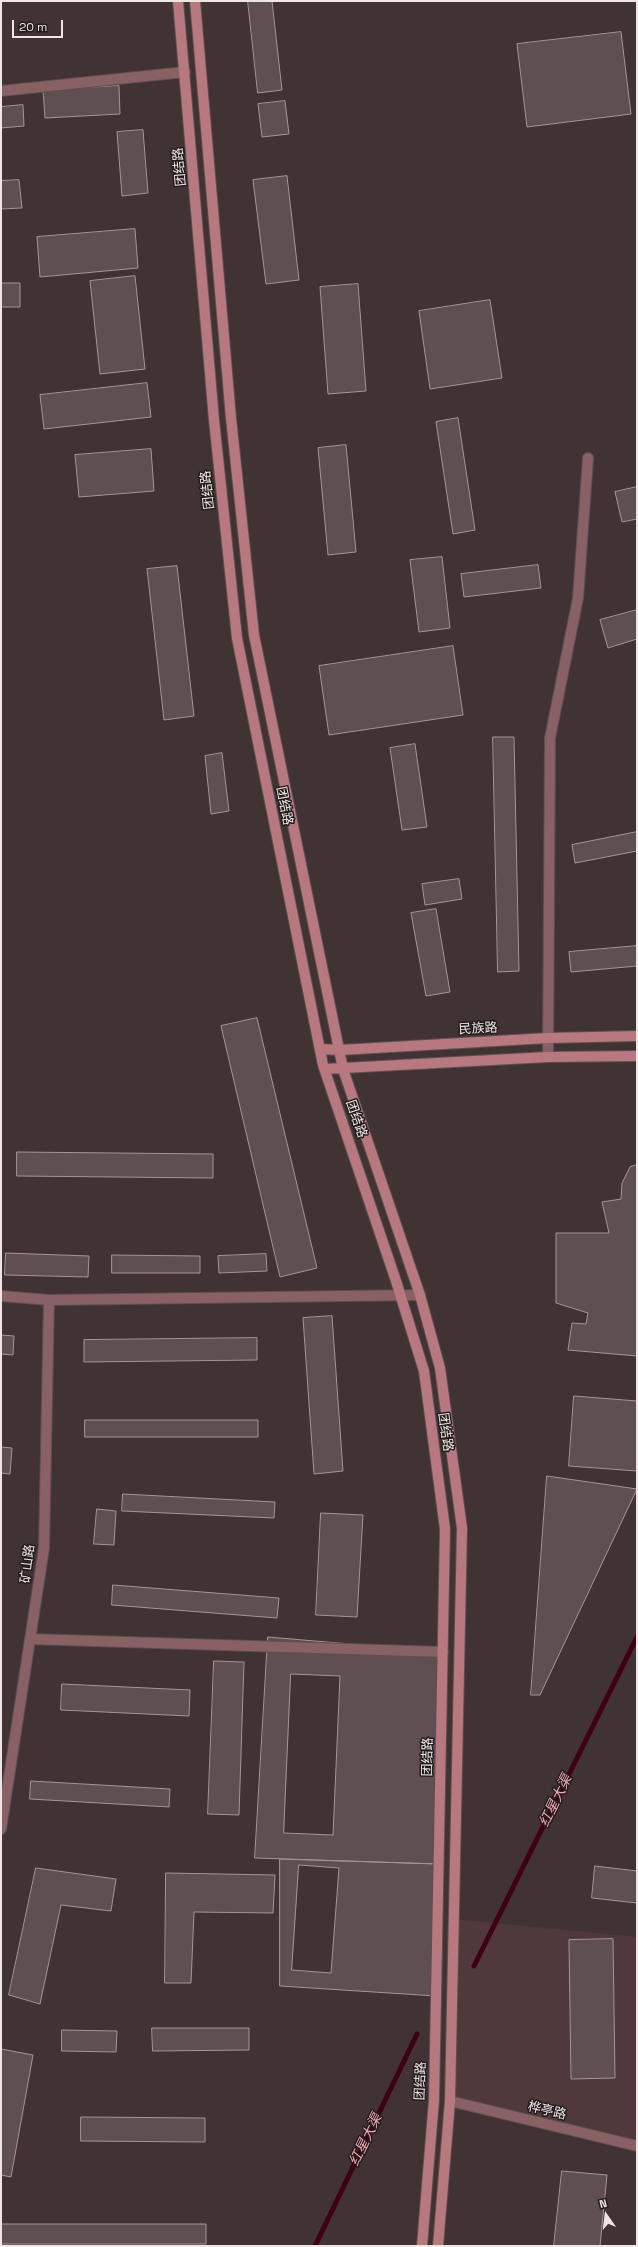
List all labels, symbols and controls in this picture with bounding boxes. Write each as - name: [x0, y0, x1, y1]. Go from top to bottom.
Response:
- scale bar: [14, 12, 65, 38]
- text: 20 m: [19, 19, 47, 35]
- street label: 团结路: [171, 147, 189, 187]
- street label: 团结路: [198, 470, 218, 510]
- street label: 团结路: [273, 785, 295, 827]
- street label: 民族路: [458, 1020, 498, 1038]
- street label: 团结路: [342, 1098, 370, 1140]
- street label: 团结路: [435, 1412, 455, 1452]
- street label: 矿山路: [18, 1544, 38, 1584]
- street label: 团结路: [420, 1737, 436, 1777]
- water label: 红星大渠: [536, 1772, 576, 1830]
- street label: 团结路: [413, 2061, 429, 2101]
- street label: 桦亭路: [526, 2099, 568, 2123]
- water label: 红星大渠: [346, 2111, 386, 2169]
- north arrow: [586, 2195, 626, 2235]
- text: N: [598, 2196, 608, 2211]

